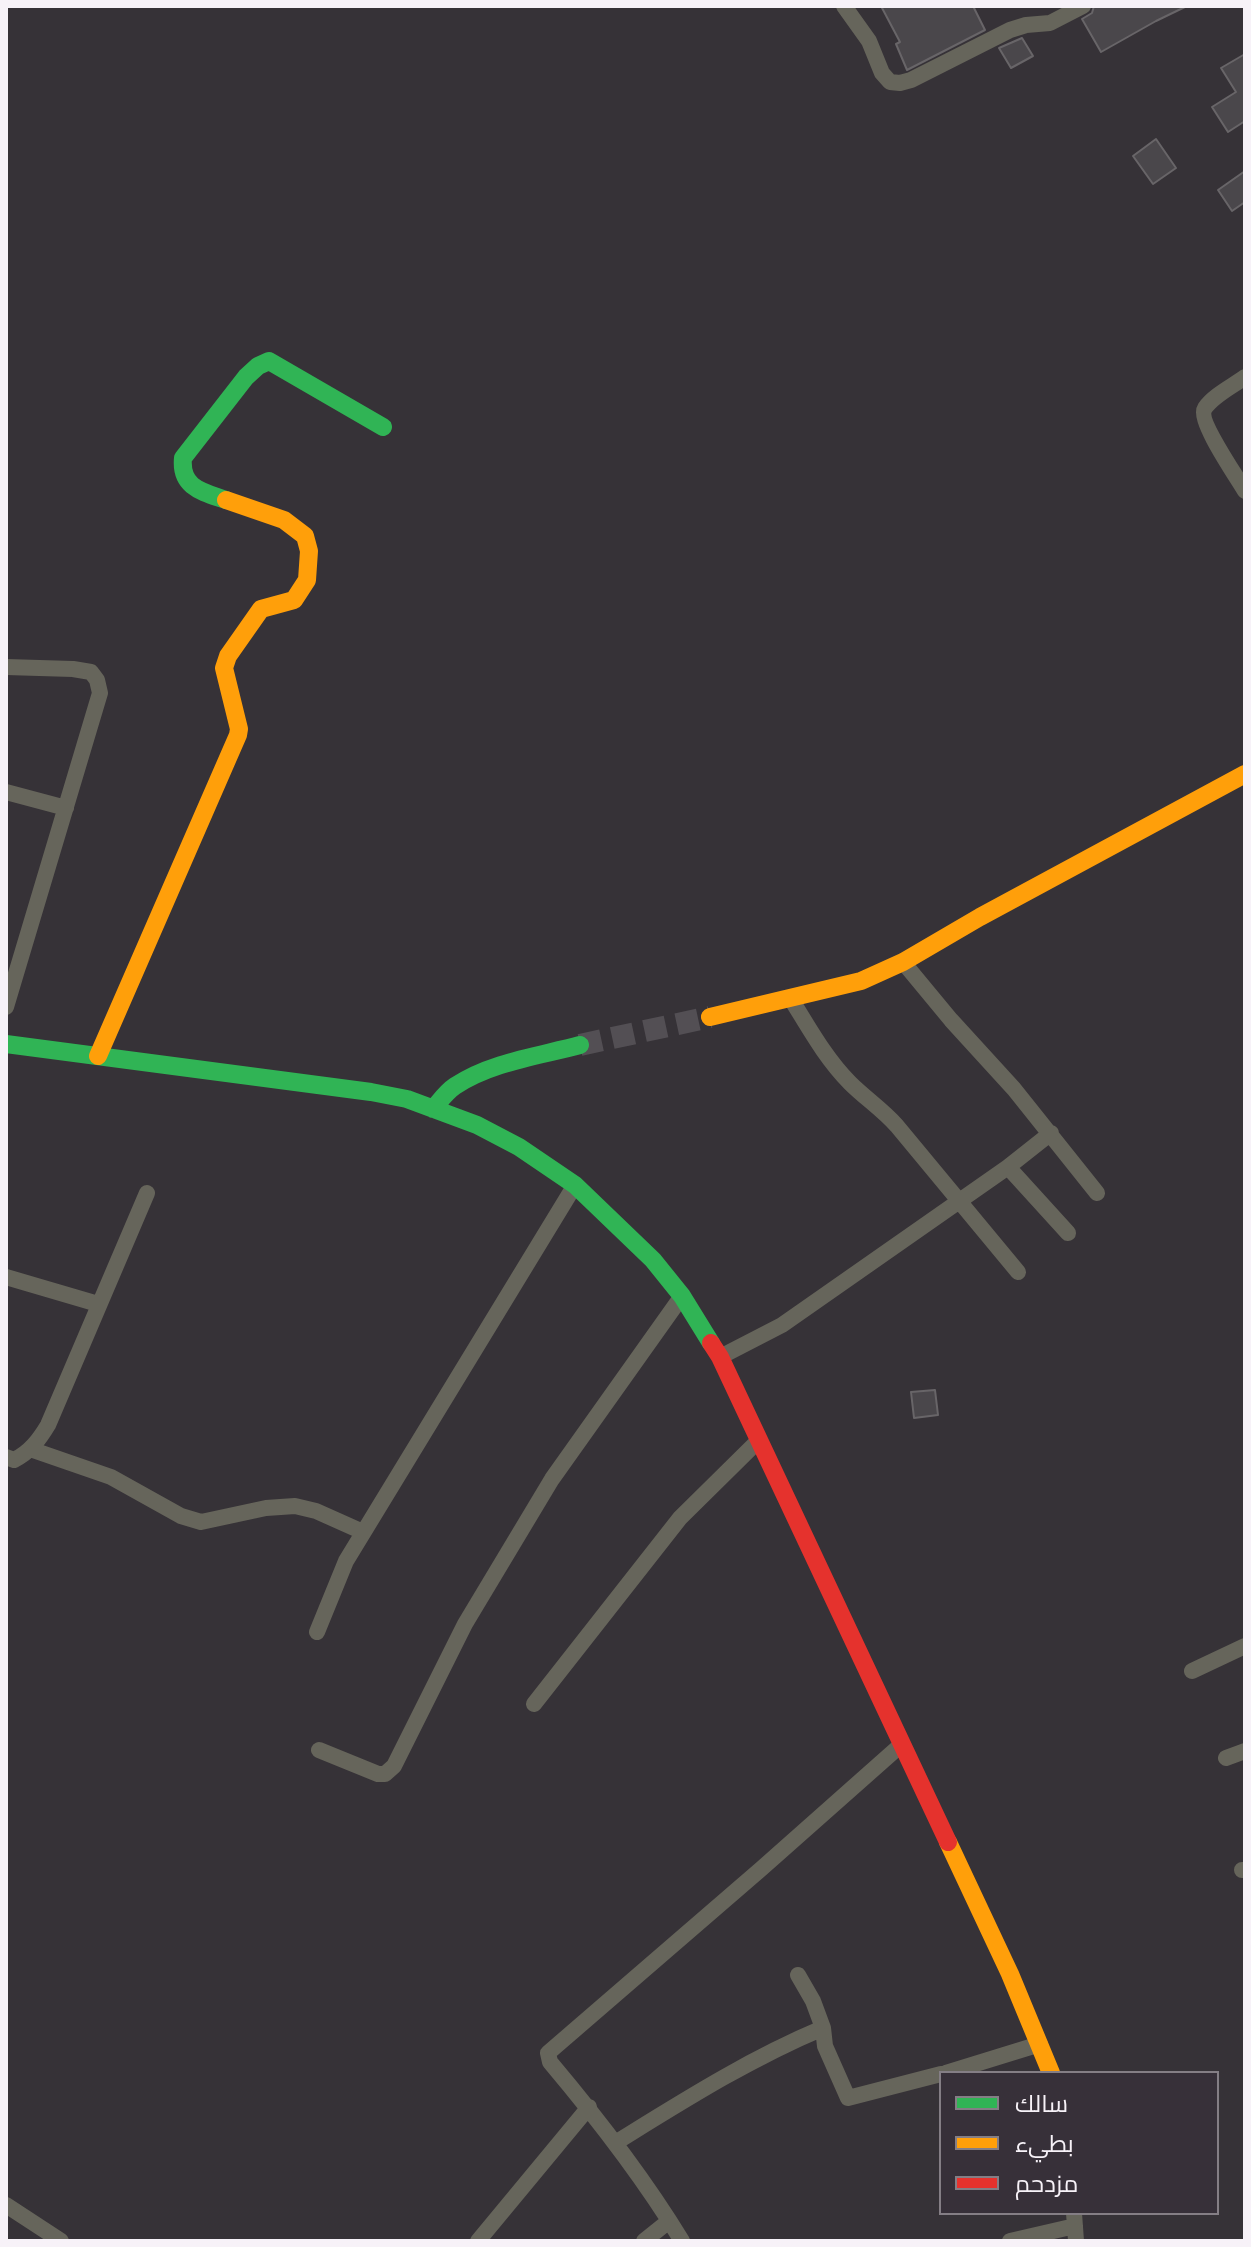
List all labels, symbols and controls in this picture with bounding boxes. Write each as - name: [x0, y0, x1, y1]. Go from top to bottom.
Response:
- legend: [939, 2071, 1219, 2215]
- text: سالك: [1015, 2086, 1068, 2119]
- text: بطيء: [1015, 2126, 1074, 2159]
- text: مزدحم: [1015, 2166, 1078, 2199]

